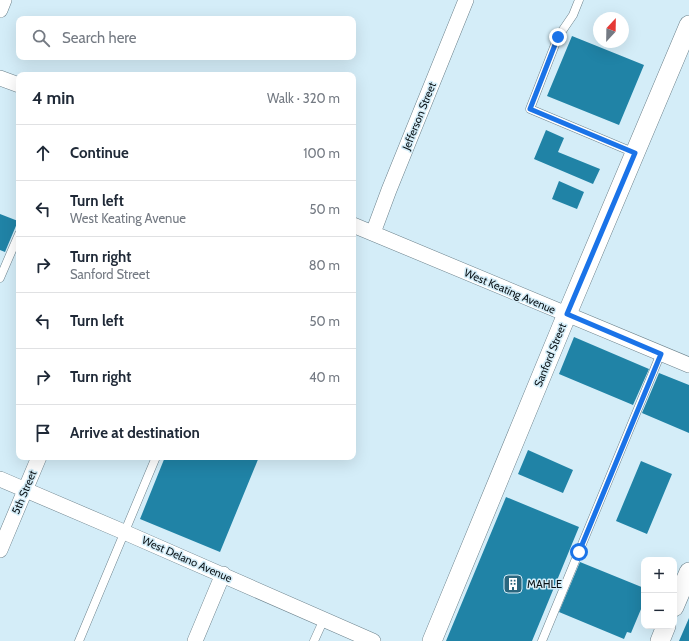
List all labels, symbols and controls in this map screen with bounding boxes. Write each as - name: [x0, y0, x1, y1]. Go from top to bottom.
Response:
- north arrow: [593, 12, 629, 48]
- search box: [16, 16, 356, 60]
- icon: search: [30, 27, 52, 49]
- route end: [549, 28, 567, 46]
- text: Search here: [62, 29, 137, 47]
- street label: Jefferson Street: [399, 80, 439, 153]
- text: 4 min: [32, 88, 75, 108]
- text: Walk · 320 m: [267, 90, 340, 106]
- icon: ahead: [32, 142, 54, 164]
- text: Continue: [70, 144, 129, 162]
- text: 100 m: [303, 145, 340, 161]
- text: Turn left: [70, 192, 124, 210]
- icon: left: [32, 198, 54, 220]
- text: 50 m: [310, 201, 340, 217]
- text: West Keating Avenue: [70, 210, 186, 226]
- text: Turn right: [70, 248, 131, 266]
- icon: right: [32, 254, 54, 276]
- text: 80 m: [309, 257, 340, 273]
- street label: West Keating Avenue: [462, 265, 558, 317]
- text: Sanford Street: [70, 266, 150, 282]
- icon: left: [32, 310, 54, 332]
- text: Turn left: [70, 312, 124, 330]
- text: 50 m: [310, 313, 340, 329]
- street label: Sanford Street: [531, 321, 569, 389]
- icon: right: [32, 366, 54, 388]
- text: Turn right: [70, 368, 131, 386]
- text: 40 m: [309, 369, 340, 385]
- icon: arrive: [32, 422, 54, 444]
- text: Arrive at destination: [70, 424, 200, 442]
- street label: 5th Street: [8, 468, 40, 516]
- street label: West Delano Avenue: [140, 533, 235, 585]
- route start: [570, 543, 588, 561]
- map controls: [641, 557, 677, 629]
- button: +: [641, 557, 677, 593]
- building icon: MAHLE: [502, 573, 524, 595]
- place label: MAHLE: [527, 577, 562, 591]
- button: −: [641, 593, 677, 629]

